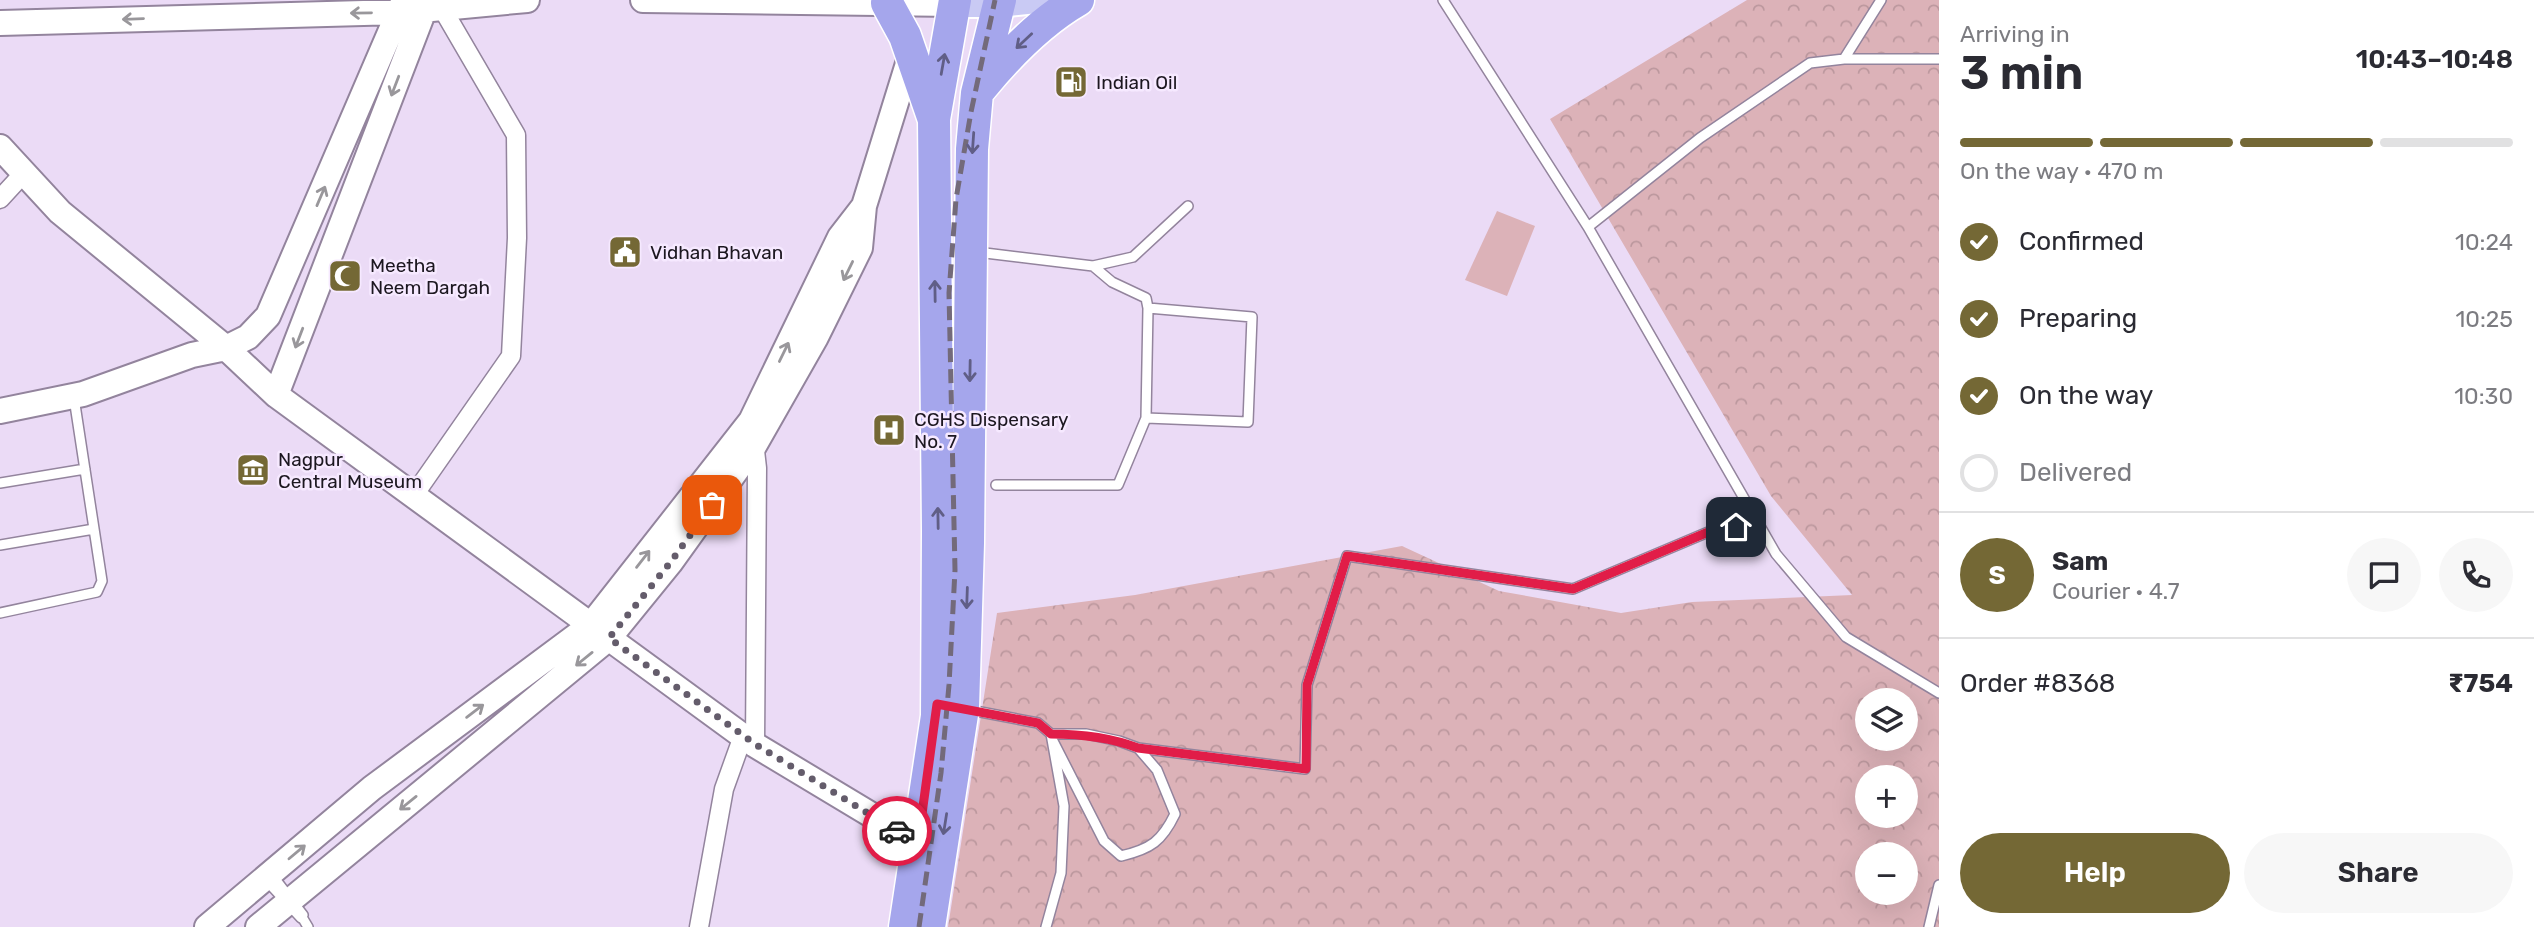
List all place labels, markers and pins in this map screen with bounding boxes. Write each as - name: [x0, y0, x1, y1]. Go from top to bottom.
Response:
- fuel station icon: Indian Oil: [1052, 63, 1090, 101]
- place label: Indian Oil: [1096, 71, 1177, 94]
- public building icon: Vidhan Bhavan: [606, 233, 644, 271]
- place label: Vidhan Bhavan: [650, 241, 783, 264]
- place label: Meetha Neem Dargah: [370, 254, 490, 299]
- mosque icon: Meetha Neem Dargah: [326, 257, 364, 295]
- place label: CGHS Dispensary No. 7: [914, 408, 1068, 453]
- hospital icon: CGHS Dispensary No. 7: [870, 411, 908, 449]
- place label: Nagpur Central Museum: [278, 448, 422, 493]
- museum icon: Nagpur Central Museum: [234, 451, 272, 489]
- pin: [682, 475, 742, 535]
- pin: [1706, 497, 1766, 557]

